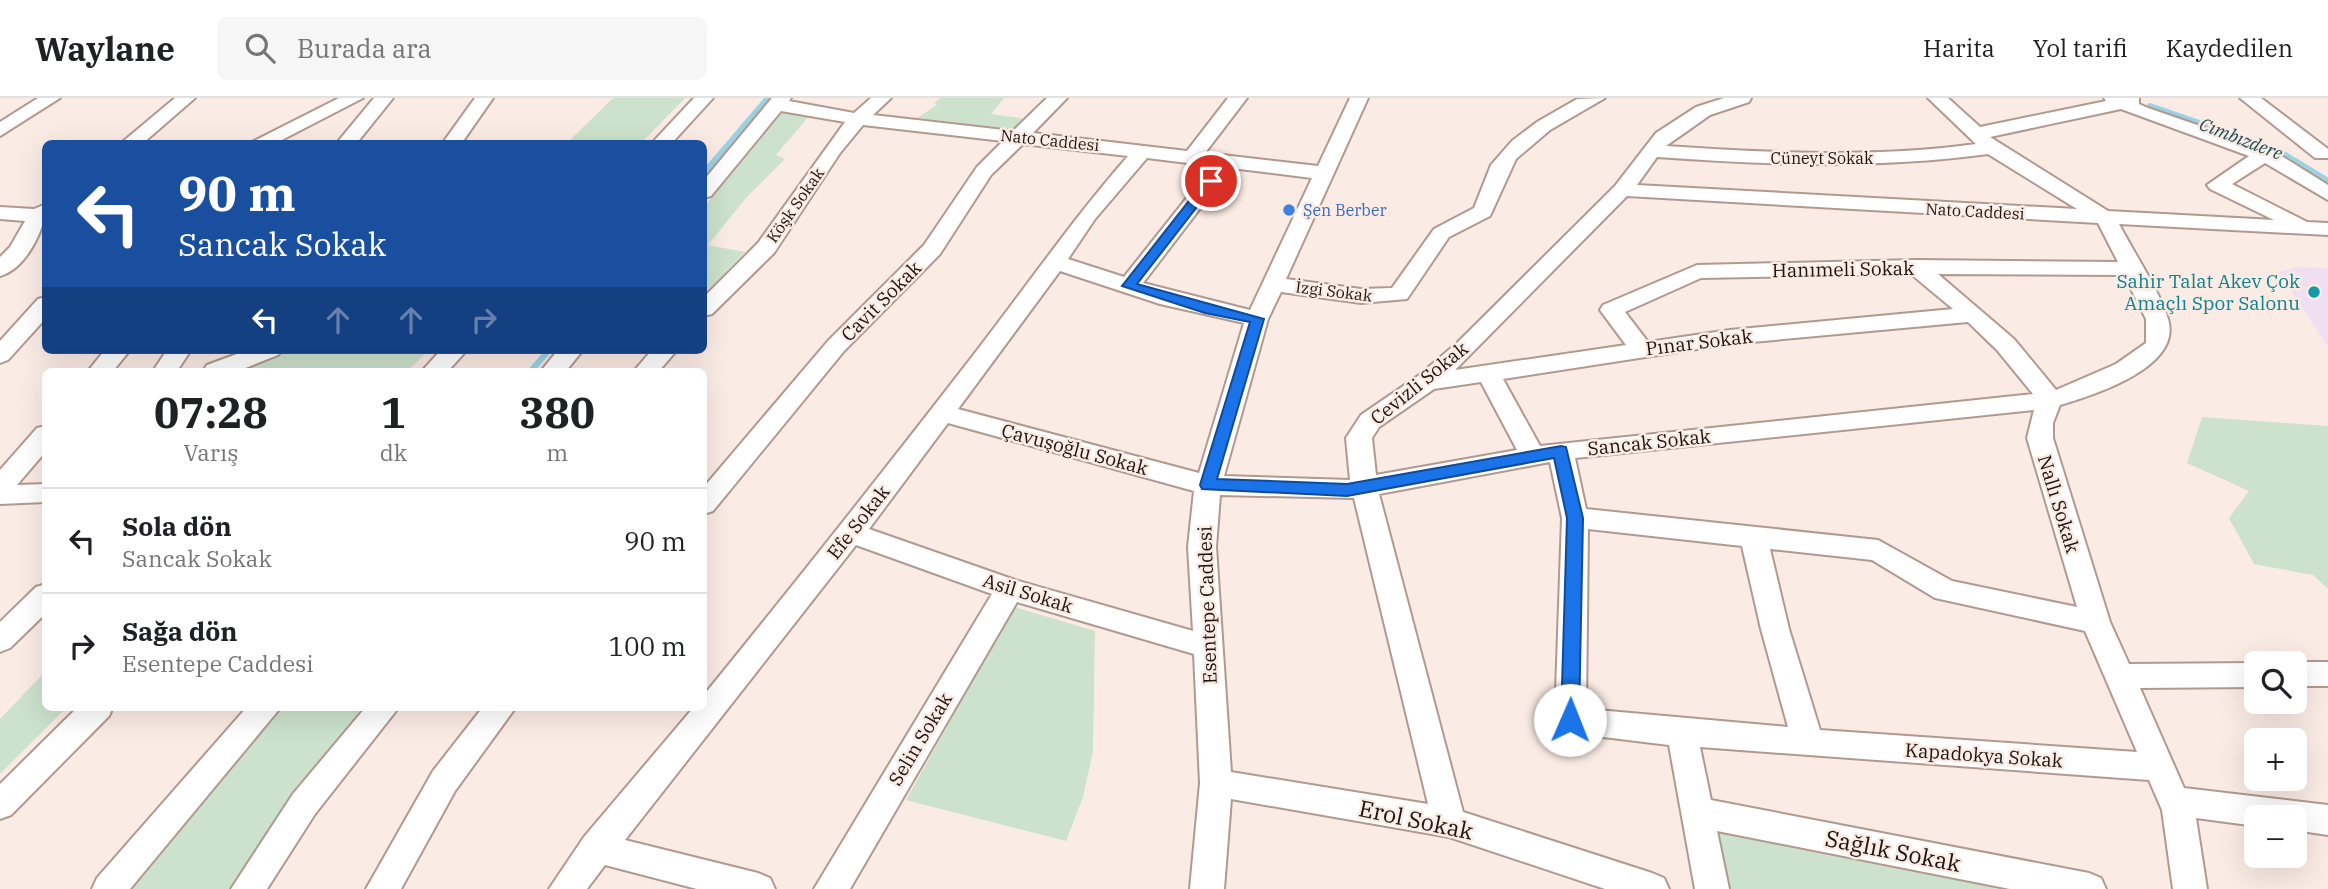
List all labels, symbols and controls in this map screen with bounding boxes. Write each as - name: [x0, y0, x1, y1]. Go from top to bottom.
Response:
- search box: [217, 17, 707, 80]
- text: Waylane: [35, 27, 175, 70]
- icon: search: [241, 29, 279, 67]
- text: Burada ara: [297, 31, 432, 65]
- text: Harita: [1923, 32, 1995, 64]
- text: Yol tarifi: [2033, 32, 2128, 64]
- text: Kaydedilen: [2166, 32, 2293, 64]
- water label: Cımbızdere: [2196, 112, 2286, 165]
- street label: Nato Caddesi: [1000, 125, 1100, 155]
- street label: Cüneyt Sokak: [1771, 148, 1874, 168]
- pin: [1181, 151, 1241, 211]
- text: 90 m: [178, 161, 296, 224]
- icon: arrive: [1192, 162, 1230, 200]
- street label: Köşk Sokak: [762, 163, 828, 246]
- icon: left: [63, 168, 154, 259]
- street label: Nato Caddesi: [1925, 198, 2025, 224]
- place label: Şen Berber: [1303, 200, 1387, 220]
- marker: Şen Berber: [1281, 202, 1297, 218]
- text: Sancak Sokak: [178, 223, 386, 265]
- street label: Cavit Sokak: [836, 256, 926, 346]
- street label: Hanımeli Sokak: [1772, 256, 1914, 282]
- place label: Sahir Talat Akev Çok Amaçlı Spor Salonu: [2116, 269, 2300, 315]
- street label: İzgi Sokak: [1295, 276, 1374, 306]
- marker: Sahir Talat Akev Çok Amaçlı Spor Salonu: [2306, 284, 2322, 300]
- icon: left: [246, 301, 284, 339]
- icon: ahead: [319, 301, 357, 339]
- icon: ahead: [392, 301, 430, 339]
- icon: right: [465, 301, 503, 339]
- street label: Pınar Sokak: [1644, 324, 1754, 360]
- street label: Cevizli Sokak: [1365, 336, 1473, 430]
- text: 07:28: [154, 385, 268, 440]
- text: 1: [381, 385, 406, 440]
- text: 380: [519, 385, 595, 440]
- street label: Çavuşoğlu Sokak: [999, 418, 1151, 480]
- street label: Sancak Sokak: [1586, 424, 1712, 460]
- text: Varış: [183, 437, 238, 467]
- text: dk: [380, 437, 407, 467]
- text: m: [546, 437, 568, 467]
- street label: Nallı Sokak: [2033, 452, 2085, 556]
- street label: Efe Sokak: [822, 480, 894, 564]
- text: Sola dön: [122, 509, 232, 543]
- icon: left: [63, 522, 101, 560]
- text: 90 m: [624, 524, 686, 558]
- street label: Esentepe Caddesi: [1192, 526, 1222, 684]
- text: Sancak Sokak: [122, 543, 272, 573]
- street label: Asil Sokak: [980, 568, 1076, 618]
- text: Sağa dön: [122, 614, 238, 648]
- icon: right: [63, 627, 101, 665]
- text: 100 m: [608, 629, 686, 663]
- text: Esentepe Caddesi: [122, 648, 313, 678]
- map controls: [2244, 651, 2307, 868]
- button: search: [2244, 651, 2307, 714]
- position arrow: [1533, 683, 1607, 757]
- street label: Selin Sokak: [883, 688, 957, 790]
- button: +: [2244, 728, 2307, 791]
- street label: Kapadokya Sokak: [1904, 738, 2064, 772]
- street label: Erol Sokak: [1356, 792, 1477, 846]
- button: −: [2244, 805, 2307, 868]
- street label: Sağlık Sokak: [1823, 822, 1964, 878]

